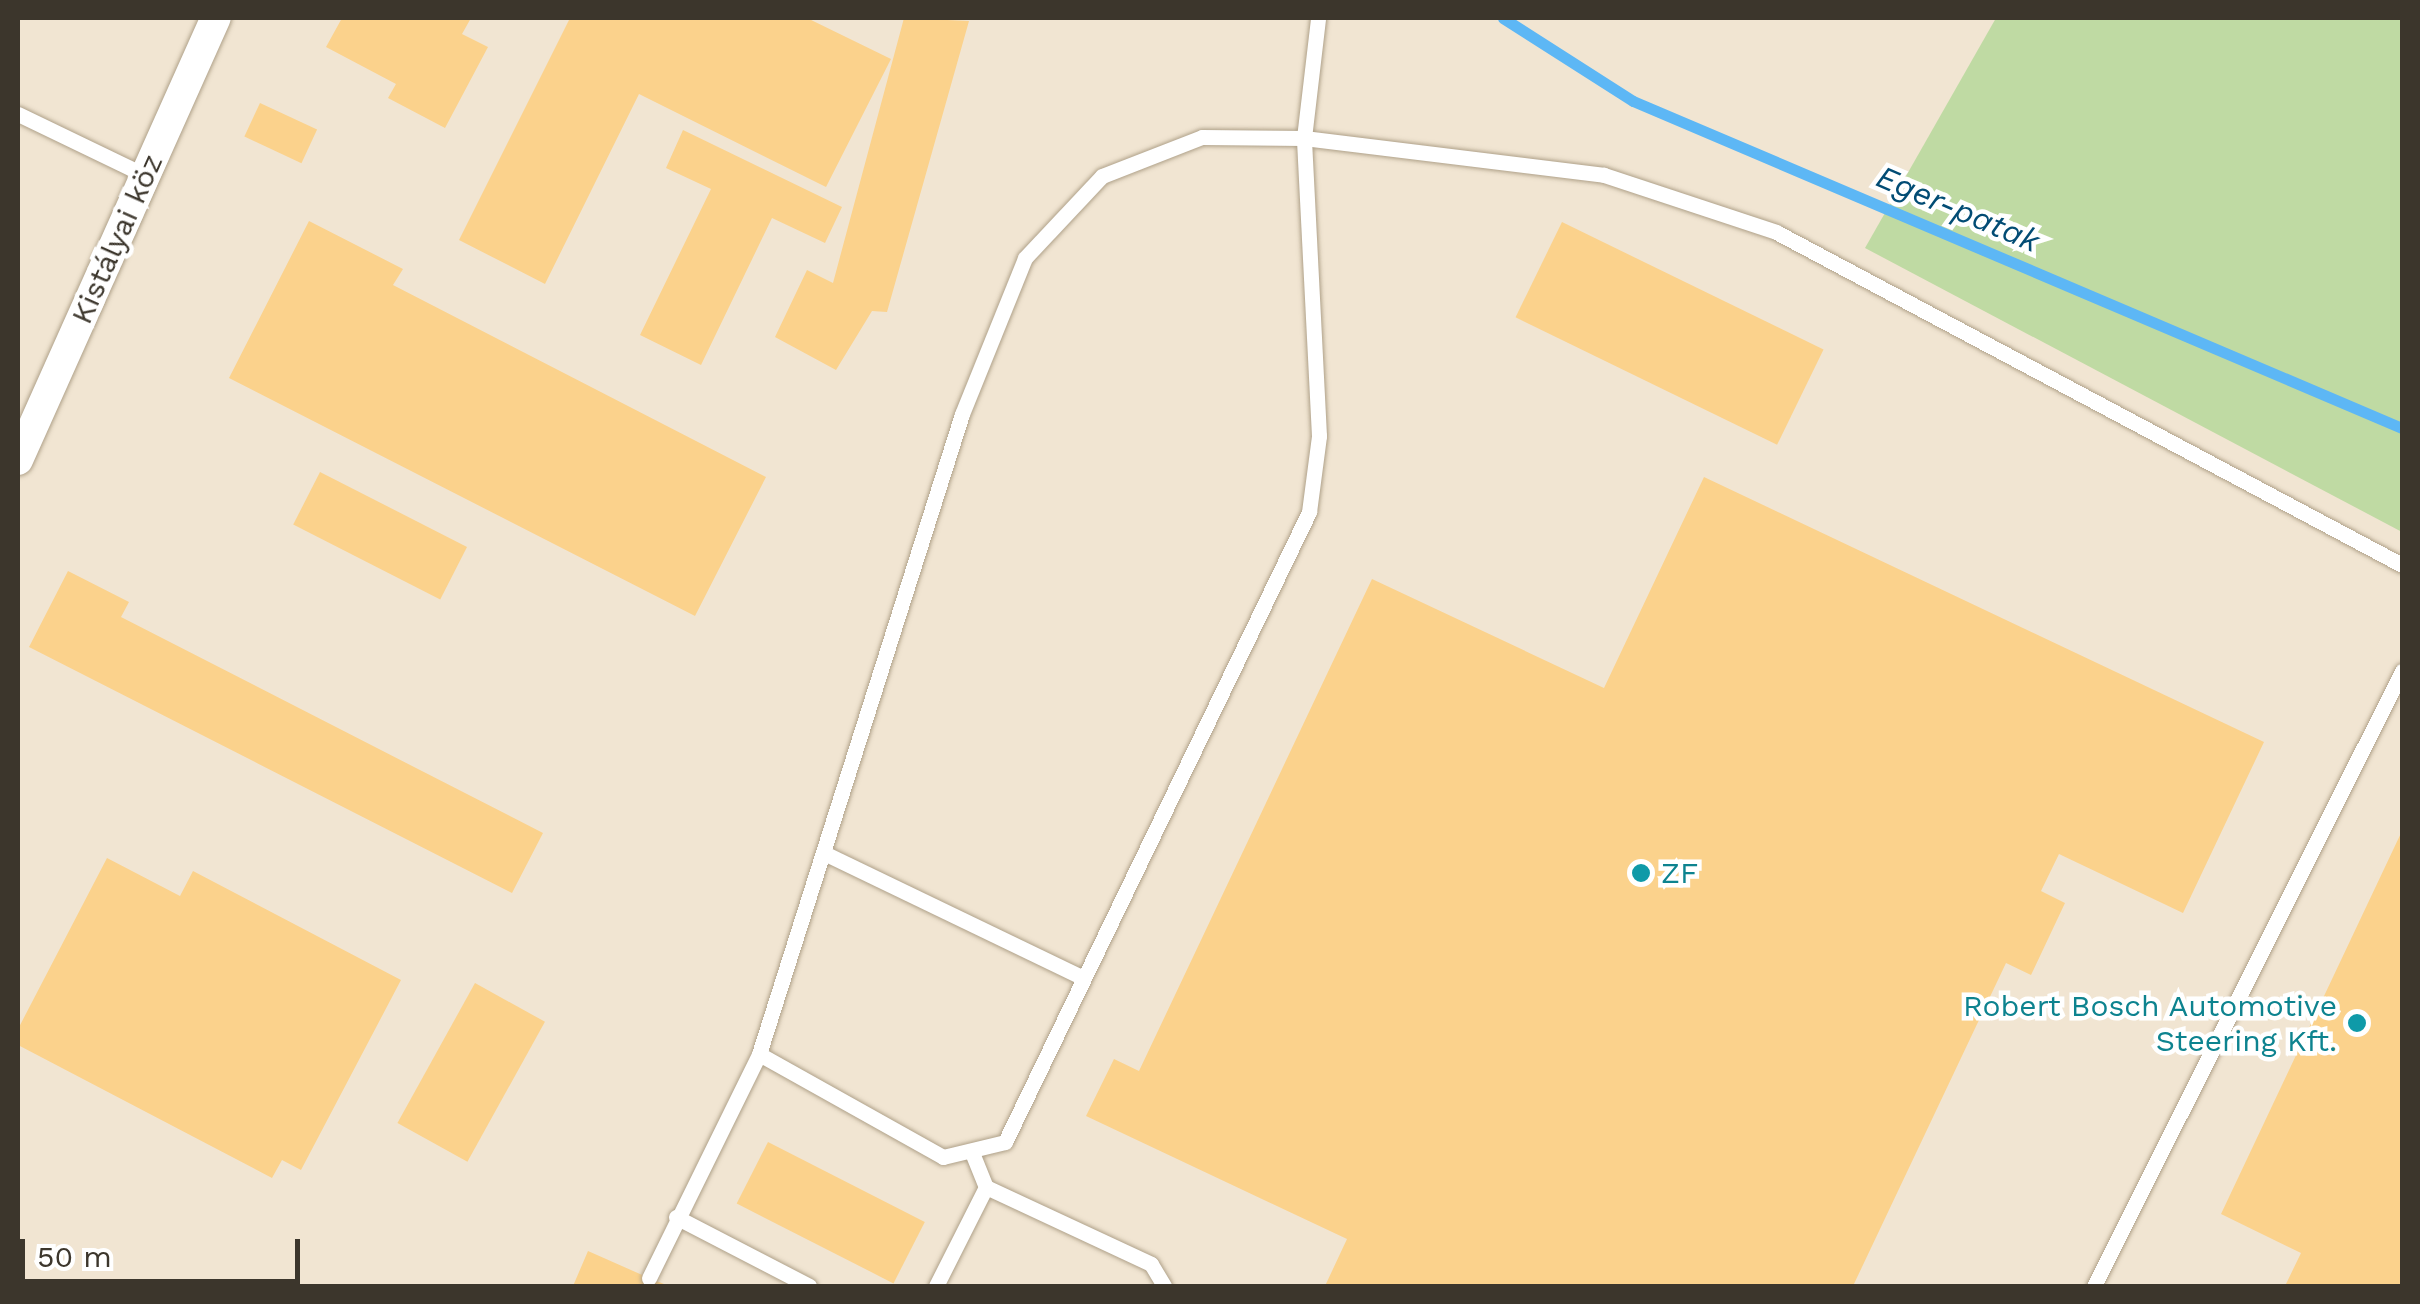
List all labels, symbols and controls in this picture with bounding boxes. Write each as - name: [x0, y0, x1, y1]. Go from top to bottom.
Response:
- street label: Kistályai köz: [64, 149, 170, 329]
- water label: Eger-patak: [1871, 157, 2045, 261]
- place label: ZF: [1661, 855, 1698, 891]
- marker: ZF: [1630, 862, 1652, 884]
- place label: Robert Bosch Automotive Steering Kft.: [1962, 988, 2337, 1058]
- marker: Robert Bosch Automotive Steering Kft.: [2346, 1012, 2368, 1034]
- scale bar: [25, 1219, 305, 1281]
- text: 50 m: [37, 1239, 112, 1274]

